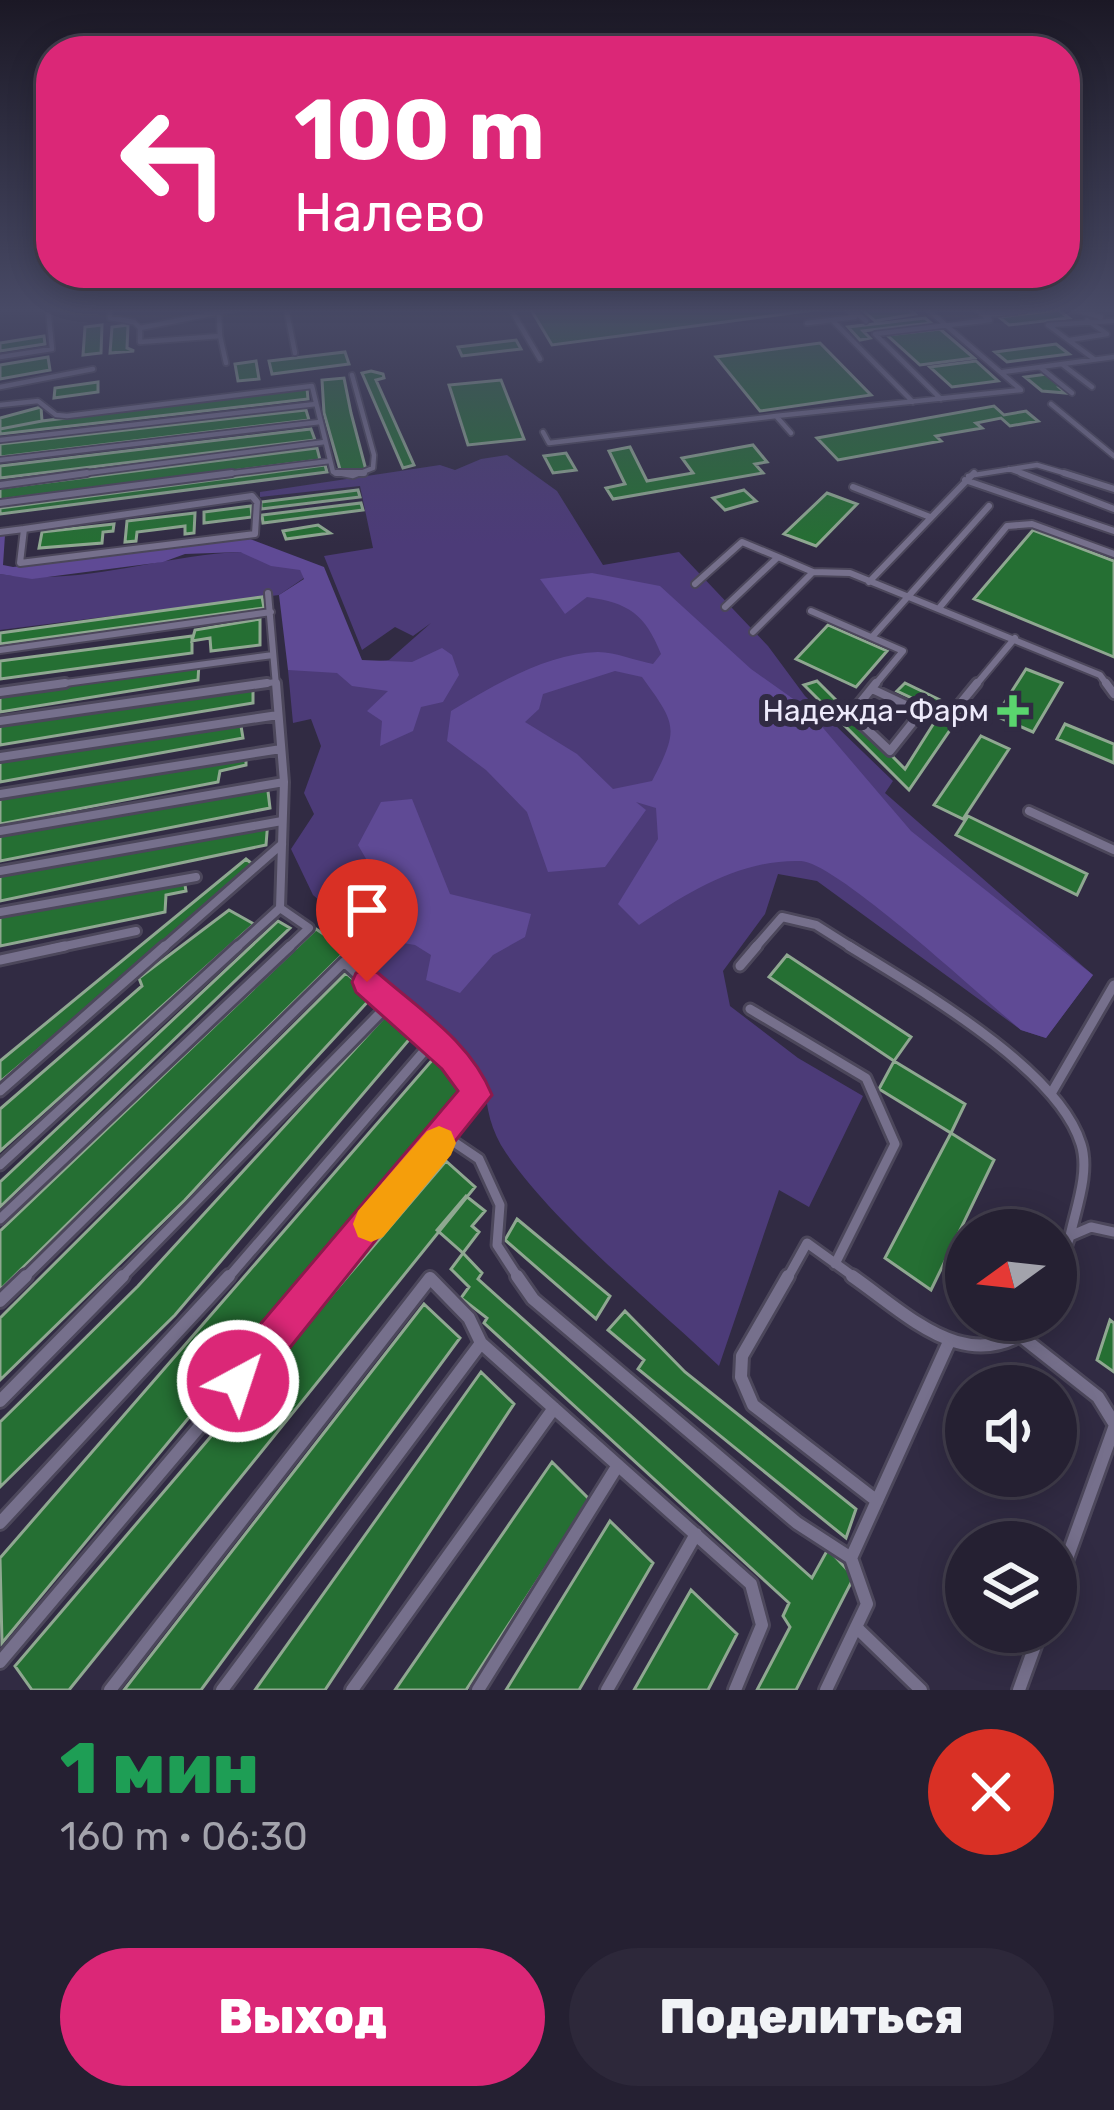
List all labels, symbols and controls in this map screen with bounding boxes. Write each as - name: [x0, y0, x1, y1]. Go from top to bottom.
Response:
- text: 100 m: [294, 80, 545, 180]
- icon: left: [96, 84, 252, 240]
- text: Налево: [294, 181, 485, 245]
- place label: Надежда-Фарм: [763, 693, 989, 729]
- marker: Надежда-Фарм: [1000, 698, 1026, 724]
- pin: [316, 859, 418, 982]
- icon: arrive: [334, 877, 400, 943]
- north arrow: [945, 1209, 1077, 1341]
- map controls: [945, 1209, 1077, 1653]
- position arrow: [175, 1318, 301, 1444]
- button: sound: [945, 1365, 1077, 1497]
- button: layers: [945, 1521, 1077, 1653]
- text: 1 мин: [60, 1726, 259, 1811]
- button: close: [928, 1729, 1054, 1855]
- text: 160 m · 06:30: [60, 1814, 308, 1860]
- button: Выход: [60, 1948, 545, 2086]
- button: Поделиться: [569, 1948, 1054, 2086]

